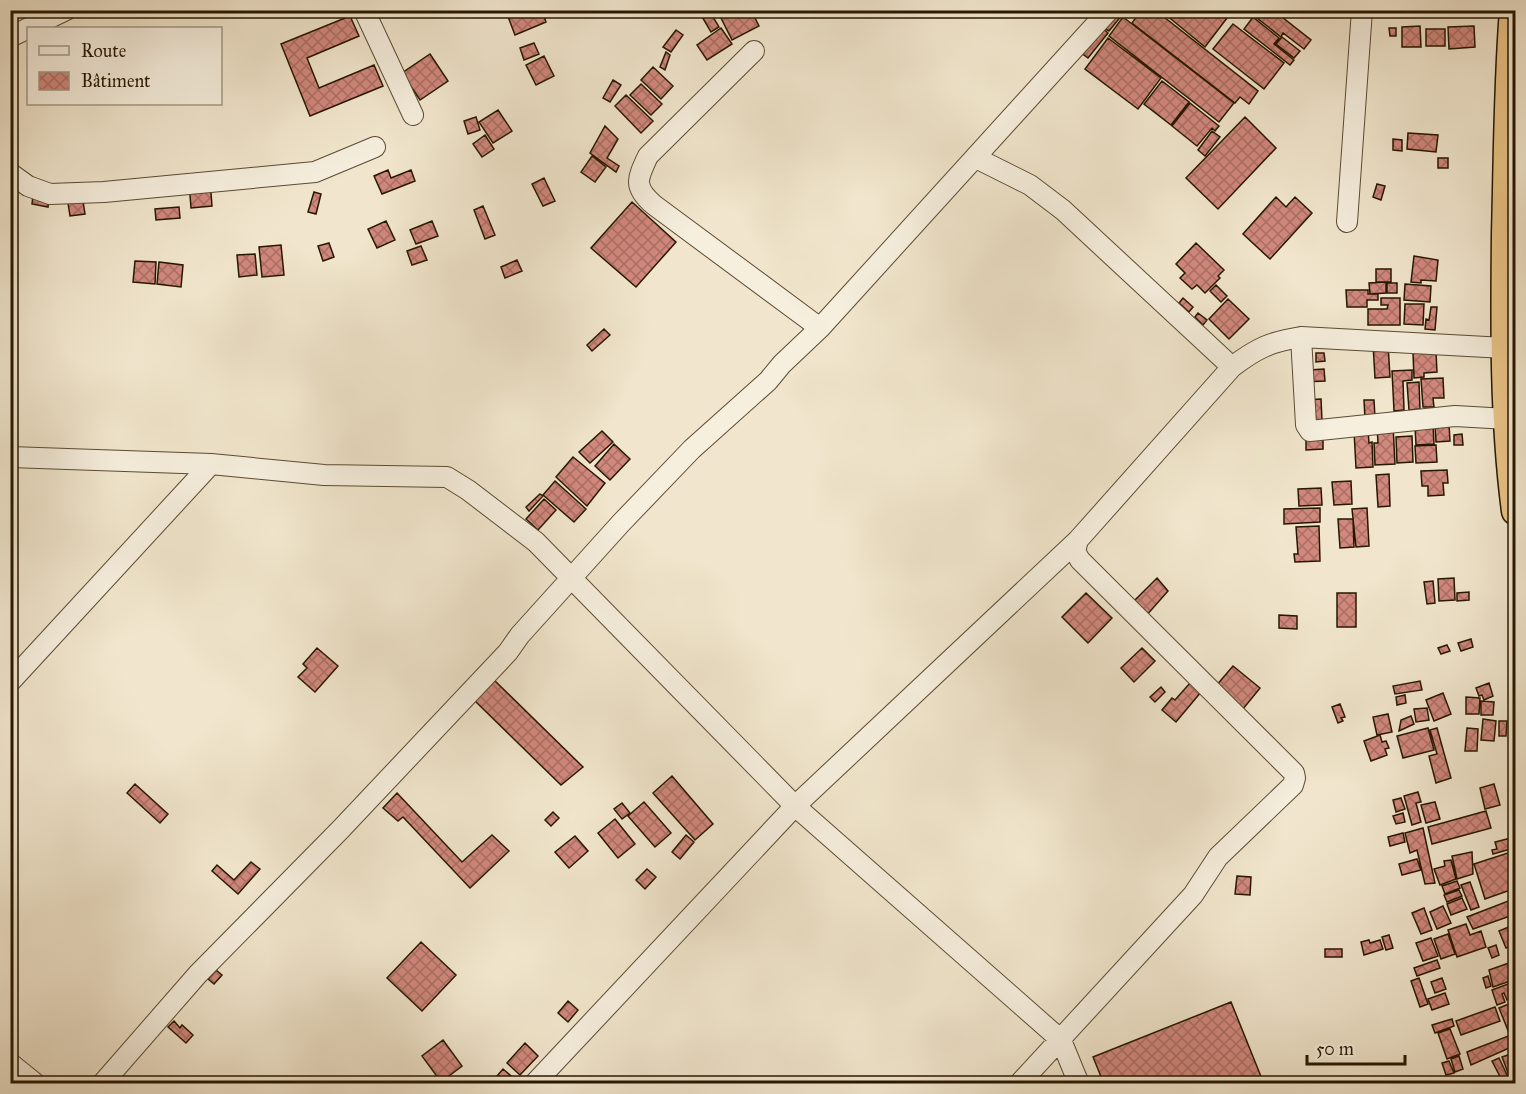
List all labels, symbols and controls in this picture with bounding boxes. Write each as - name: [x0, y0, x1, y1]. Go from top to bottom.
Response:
- legend: [27, 27, 222, 105]
- text: Route: [81, 40, 126, 62]
- text: Bâtiment: [81, 70, 151, 92]
- scale bar: [1307, 1028, 1404, 1066]
- text: 50 m: [1316, 1038, 1354, 1060]

